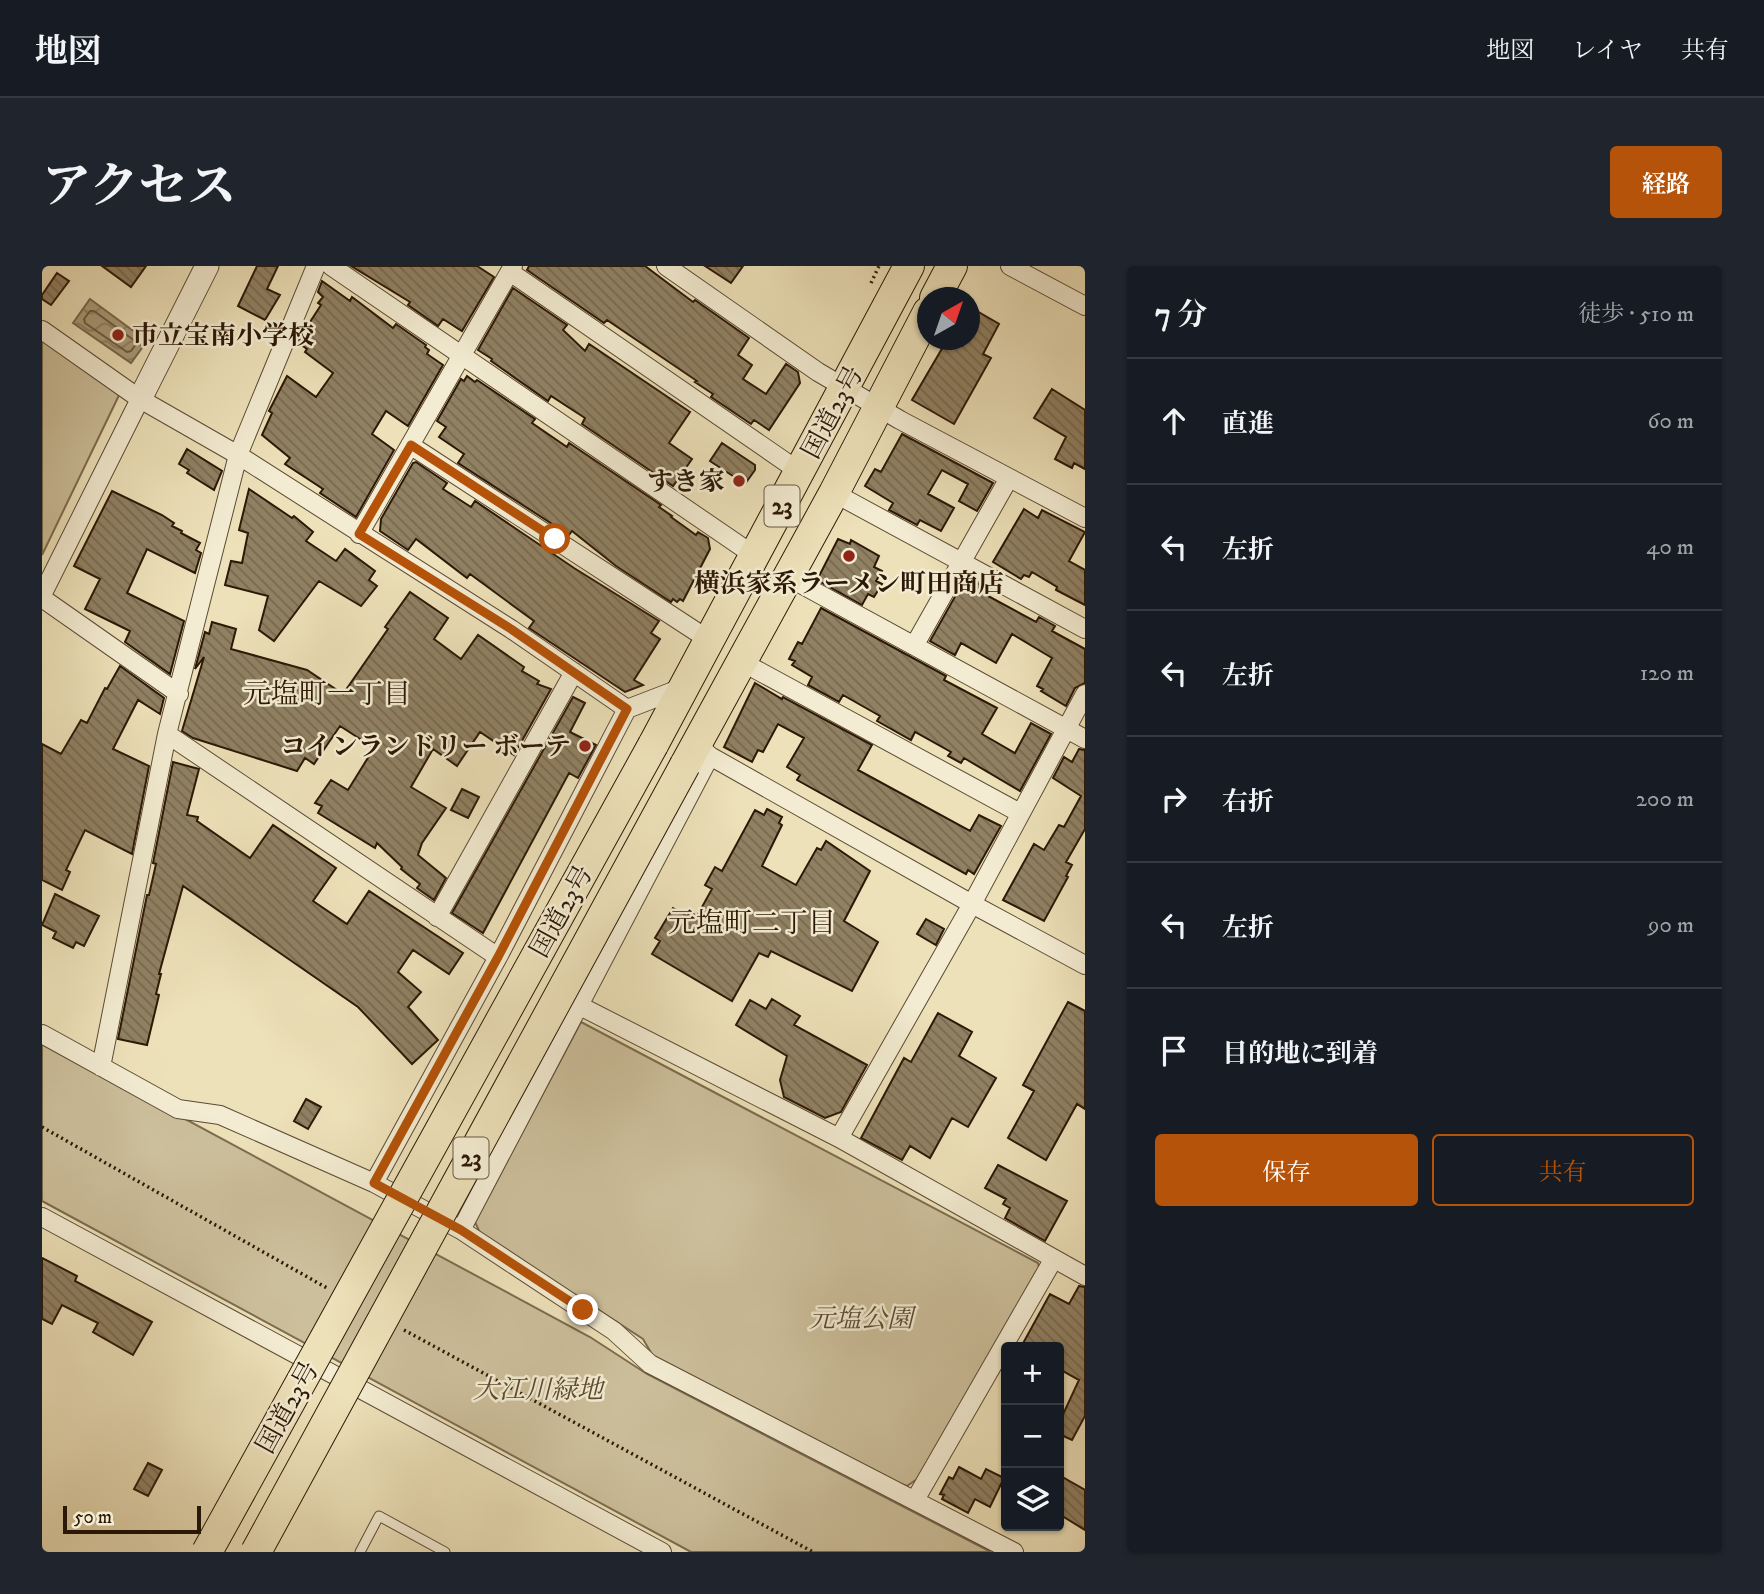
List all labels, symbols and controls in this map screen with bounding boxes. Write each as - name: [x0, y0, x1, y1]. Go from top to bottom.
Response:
- text: 地図: [35, 32, 101, 73]
- text: 地図: [1486, 36, 1534, 66]
- text: レイヤ: [1572, 36, 1643, 66]
- text: 共有: [1681, 36, 1729, 66]
- button: 経路: [1610, 146, 1722, 218]
- text: アクセス: [42, 157, 237, 219]
- north arrow: [917, 287, 980, 350]
- text: 7 分: [1155, 297, 1207, 334]
- text: 徒歩 · 510 m: [1578, 300, 1694, 329]
- place label: 市立宝南小学校: [132, 320, 314, 353]
- marker: 市立宝南小学校: [110, 327, 126, 343]
- street label: 国道23号: [795, 361, 871, 465]
- icon: ahead: [1155, 402, 1193, 440]
- text: 60 m: [1647, 407, 1694, 436]
- text: 直進: [1222, 408, 1274, 441]
- place label: すき家: [647, 466, 725, 499]
- marker: すき家: [731, 473, 747, 489]
- road number: 23: [764, 486, 800, 526]
- route start: [539, 523, 570, 554]
- icon: left: [1155, 528, 1193, 566]
- text: 40 m: [1646, 533, 1694, 562]
- text: 左折: [1222, 534, 1274, 567]
- marker: 横浜家系ラーメン町田商店: [841, 548, 857, 564]
- place label: 横浜家系ラーメン町田商店: [694, 568, 1004, 601]
- icon: left: [1155, 654, 1193, 692]
- text: 120 m: [1640, 659, 1694, 688]
- text: 左折: [1222, 660, 1274, 693]
- district label: 元塩町一丁目: [243, 677, 411, 712]
- place label: コインランドリー ボーテ: [280, 731, 571, 764]
- marker: コインランドリー ボーテ: [577, 738, 593, 754]
- icon: right: [1155, 780, 1193, 818]
- text: 200 m: [1636, 785, 1694, 814]
- text: 右折: [1222, 786, 1274, 819]
- street label: 国道23号: [524, 860, 601, 964]
- district label: 元塩町二丁目: [668, 906, 836, 941]
- icon: left: [1155, 906, 1193, 944]
- text: 90 m: [1648, 911, 1694, 940]
- text: 左折: [1222, 912, 1274, 945]
- icon: arrive: [1155, 1032, 1193, 1070]
- text: 目的地に到着: [1222, 1038, 1378, 1071]
- button: 保存: [1155, 1134, 1418, 1206]
- button: 共有: [1432, 1134, 1694, 1206]
- road number: 23: [454, 1138, 488, 1178]
- route end: [567, 1294, 598, 1325]
- park label: 元塩公園: [809, 1303, 917, 1336]
- map controls: [1001, 1342, 1064, 1531]
- button: +: [1001, 1342, 1064, 1405]
- street label: 国道23号: [250, 1356, 327, 1460]
- park label: 大江川緑地: [473, 1374, 606, 1407]
- button: −: [1001, 1405, 1064, 1468]
- button: layers: [1001, 1468, 1064, 1531]
- scale bar: [63, 1503, 201, 1535]
- text: 50 m: [74, 1506, 112, 1529]

